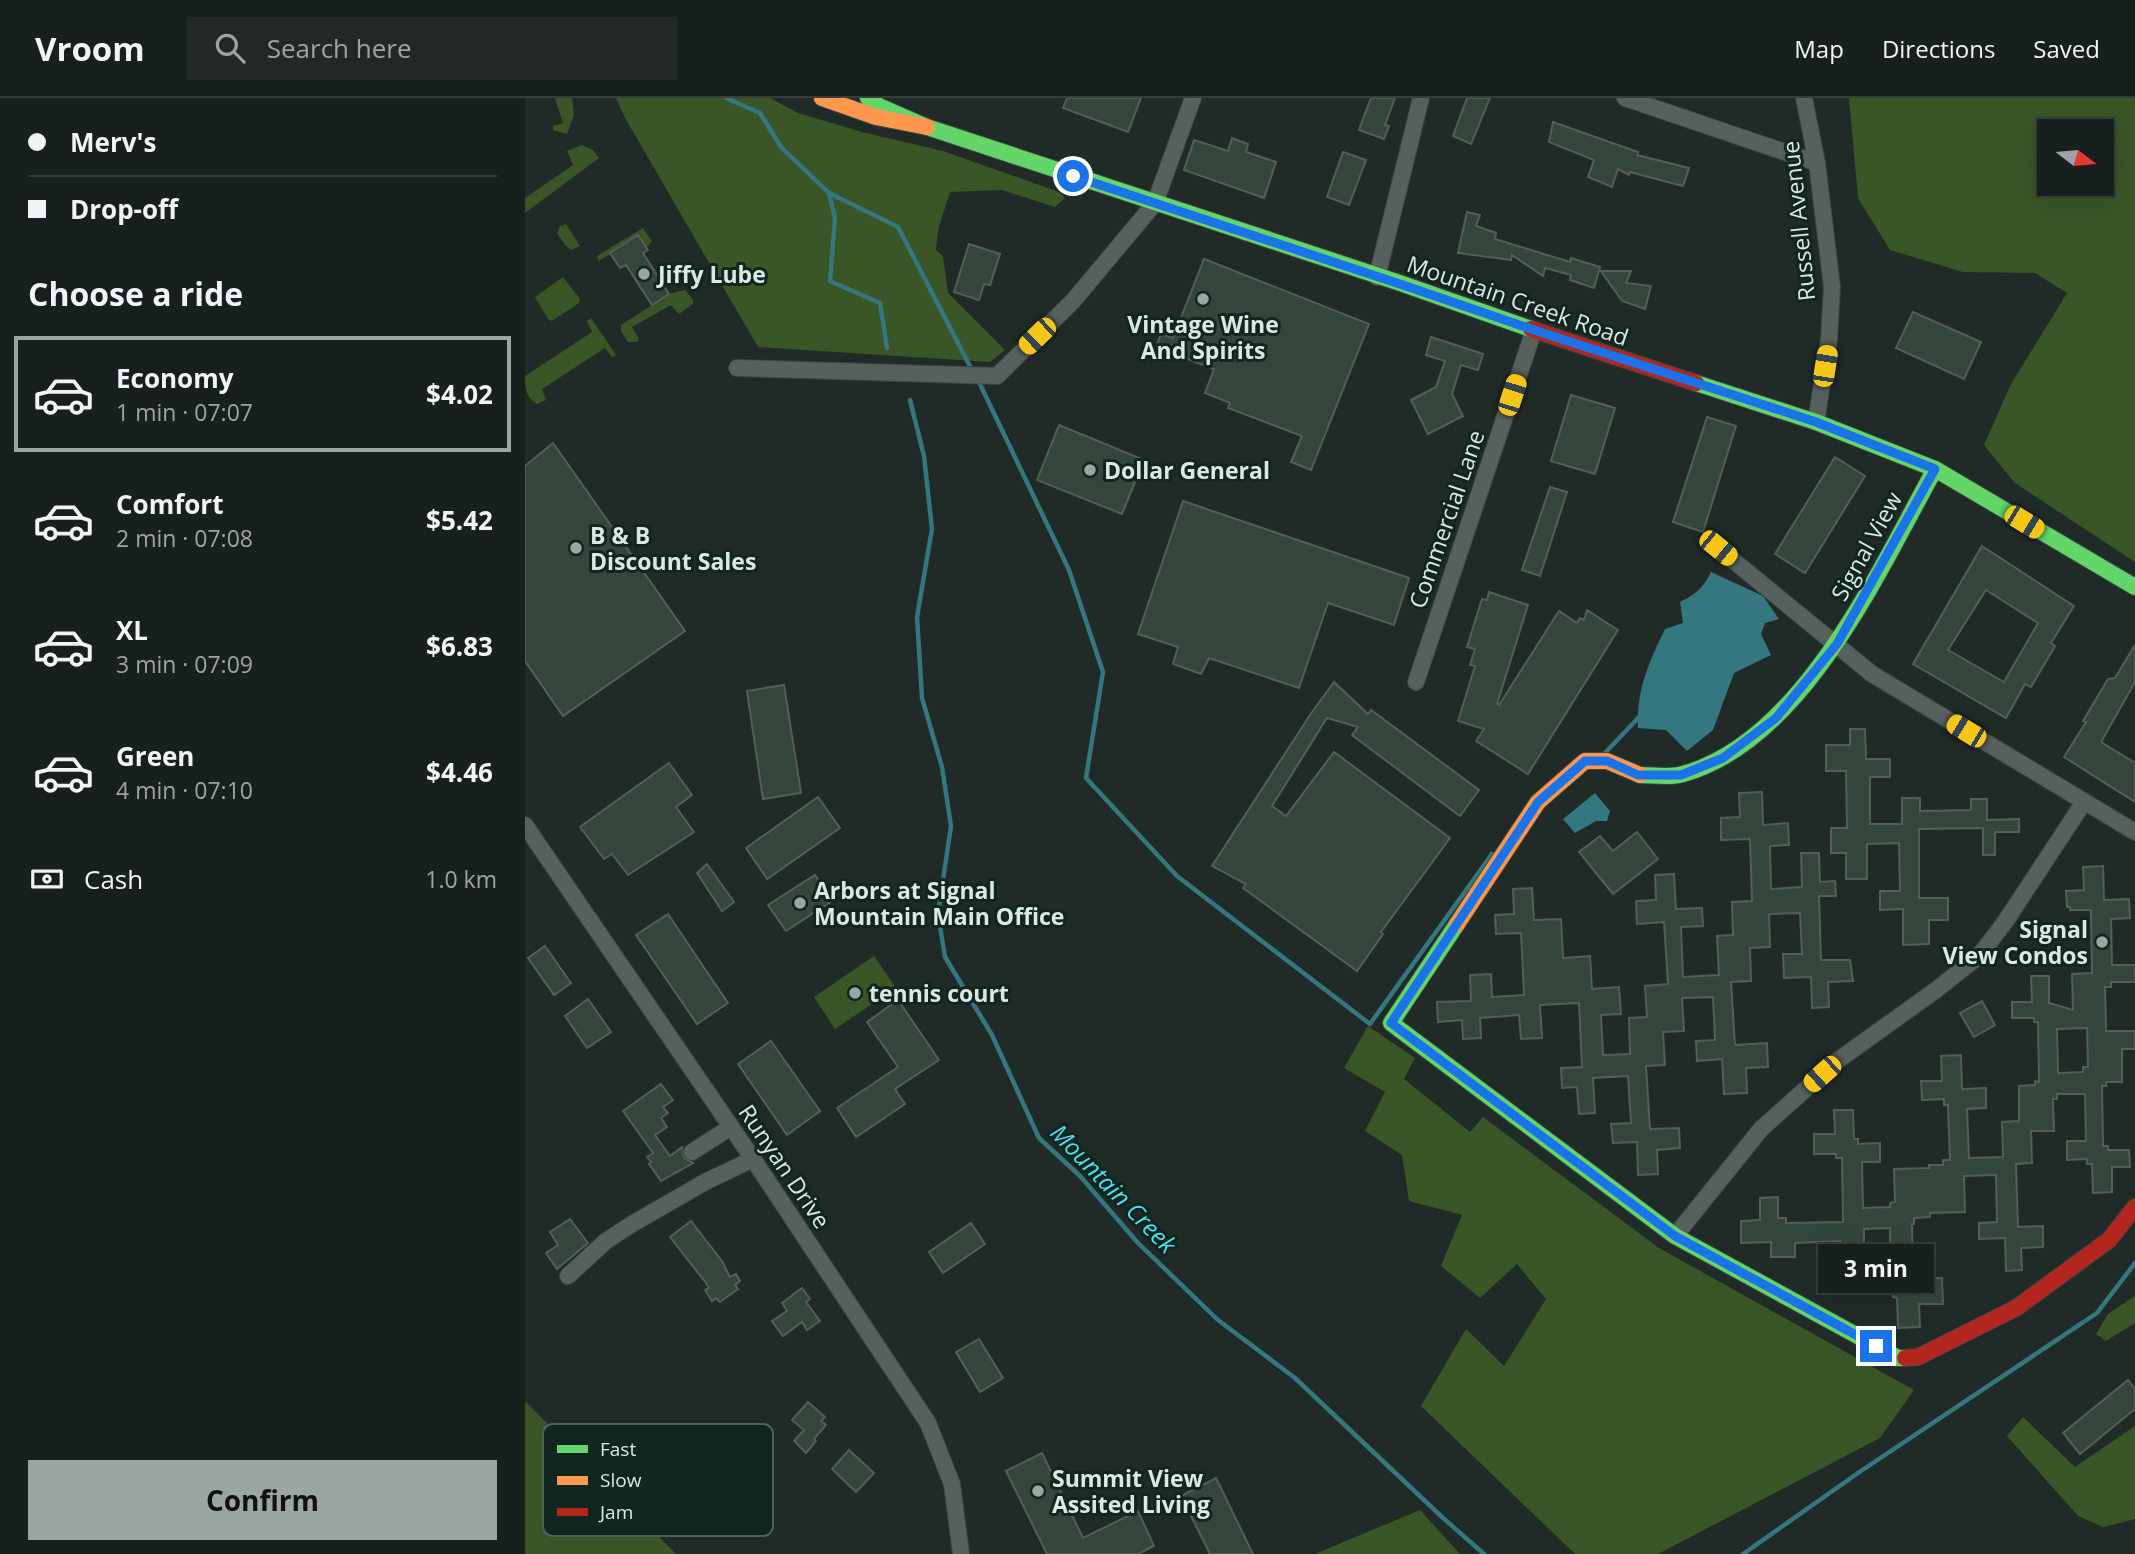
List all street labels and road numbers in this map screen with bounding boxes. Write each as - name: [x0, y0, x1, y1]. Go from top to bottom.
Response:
- street label: Russell Avenue: [1774, 139, 1822, 303]
- street label: Mountain Creek Road: [1403, 247, 1633, 353]
- street label: Commercial Lane: [1401, 426, 1491, 612]
- street label: Signal View: [1823, 486, 1909, 606]
- street label: Runyan Drive: [732, 1098, 838, 1234]

